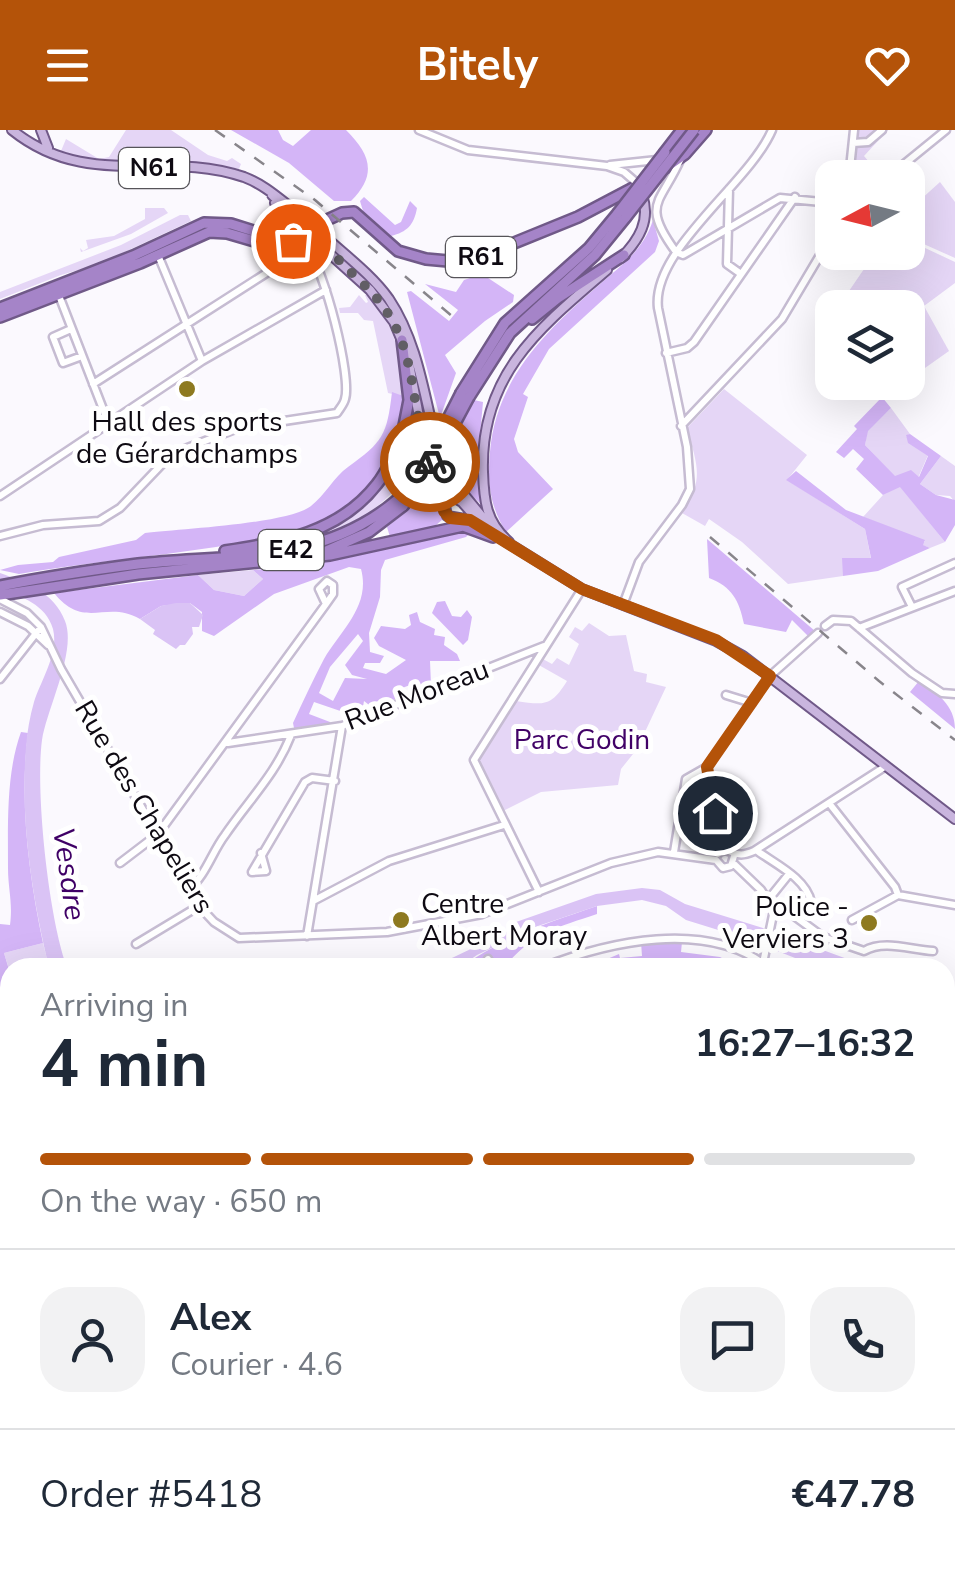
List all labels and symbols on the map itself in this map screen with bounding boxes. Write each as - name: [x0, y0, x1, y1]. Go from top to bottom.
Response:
- road number: N61: [119, 148, 189, 188]
- north arrow: [815, 160, 925, 270]
- pin: [251, 199, 336, 284]
- road number: R61: [446, 237, 516, 277]
- marker: Hall des sports de Gérardchamps: [176, 378, 198, 400]
- place label: Hall des sports de Gérardchamps: [76, 403, 298, 473]
- courier: [380, 412, 480, 512]
- road number: E42: [258, 530, 324, 570]
- street label: Rue Moreau: [340, 650, 494, 740]
- street label: Rue des Chapeliers: [65, 693, 223, 921]
- park label: Parc Godin: [514, 721, 650, 759]
- pin: [673, 771, 758, 856]
- water label: Vesdre: [42, 825, 96, 923]
- place label: Centre Albert Moray: [421, 885, 588, 955]
- place label: Police - Verviers 3: [721, 888, 849, 958]
- marker: Centre Albert Moray: [390, 909, 412, 931]
- marker: Police - Verviers 3: [858, 912, 880, 934]

